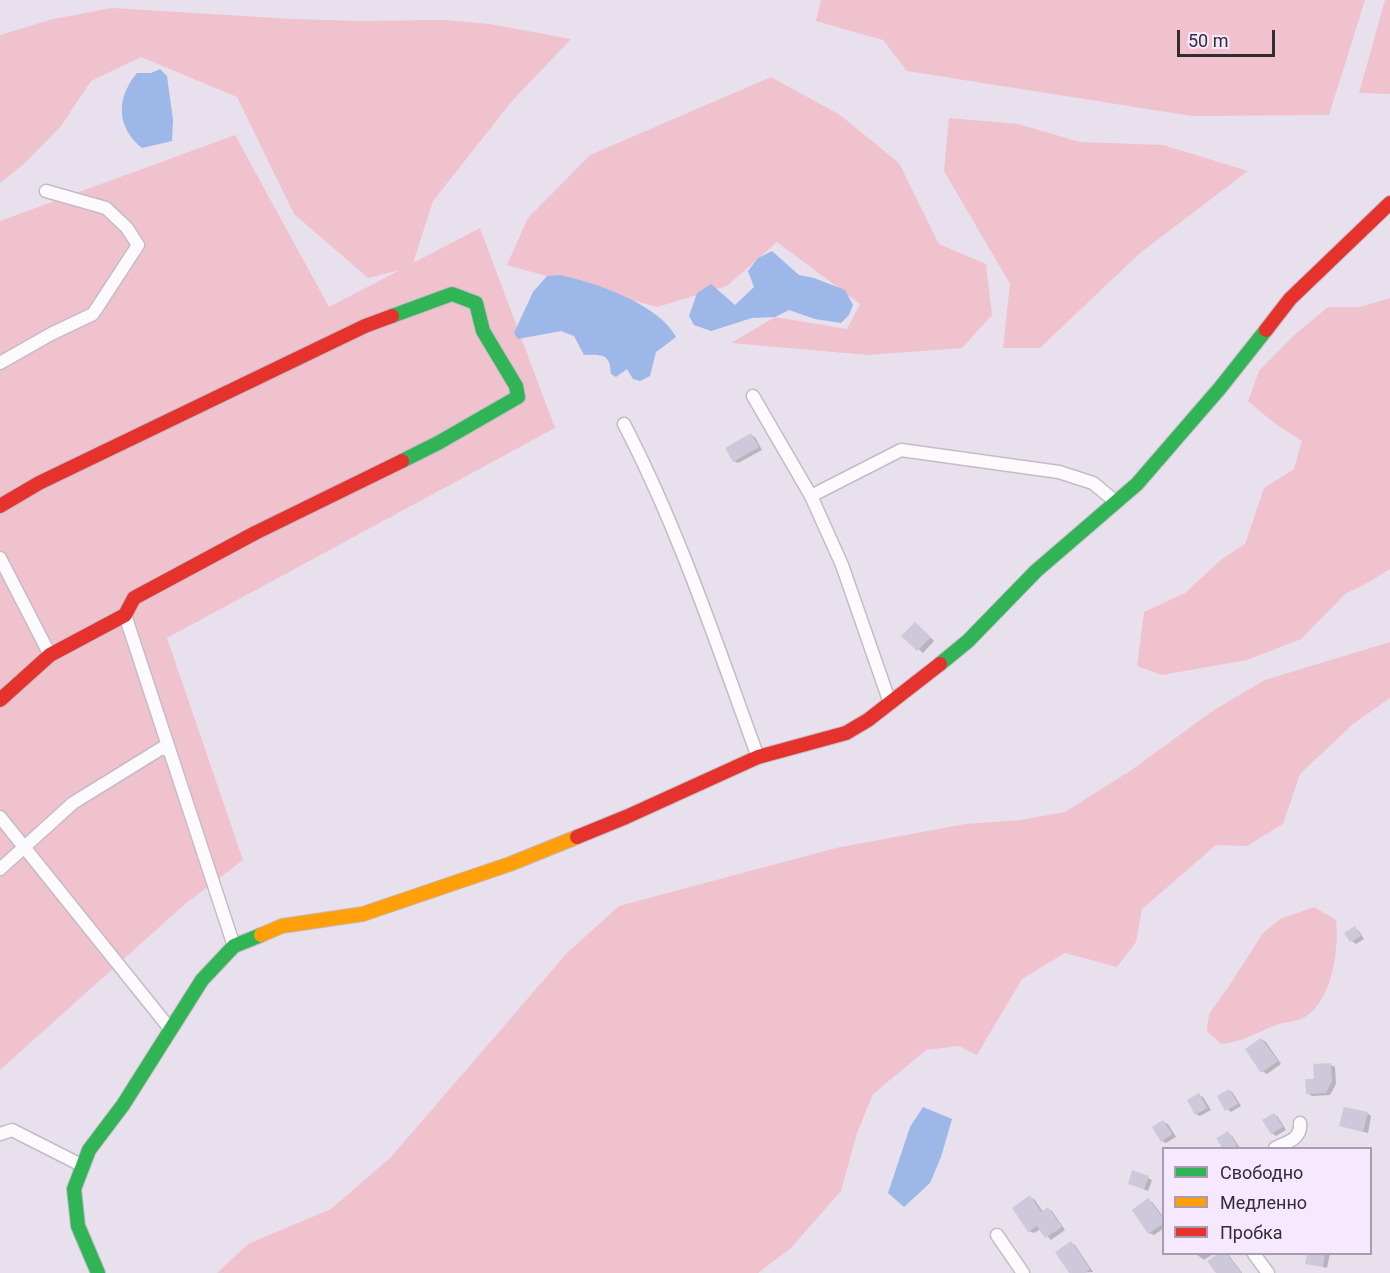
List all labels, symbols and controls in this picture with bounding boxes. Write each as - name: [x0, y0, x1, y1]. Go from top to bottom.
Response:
- scale bar: [1180, 18, 1278, 56]
- text: 50 m: [1188, 30, 1228, 51]
- legend: [1162, 1147, 1372, 1255]
- text: Свободно: [1220, 1162, 1303, 1183]
- text: Медленно: [1220, 1192, 1307, 1213]
- text: Пробка: [1220, 1222, 1283, 1243]

